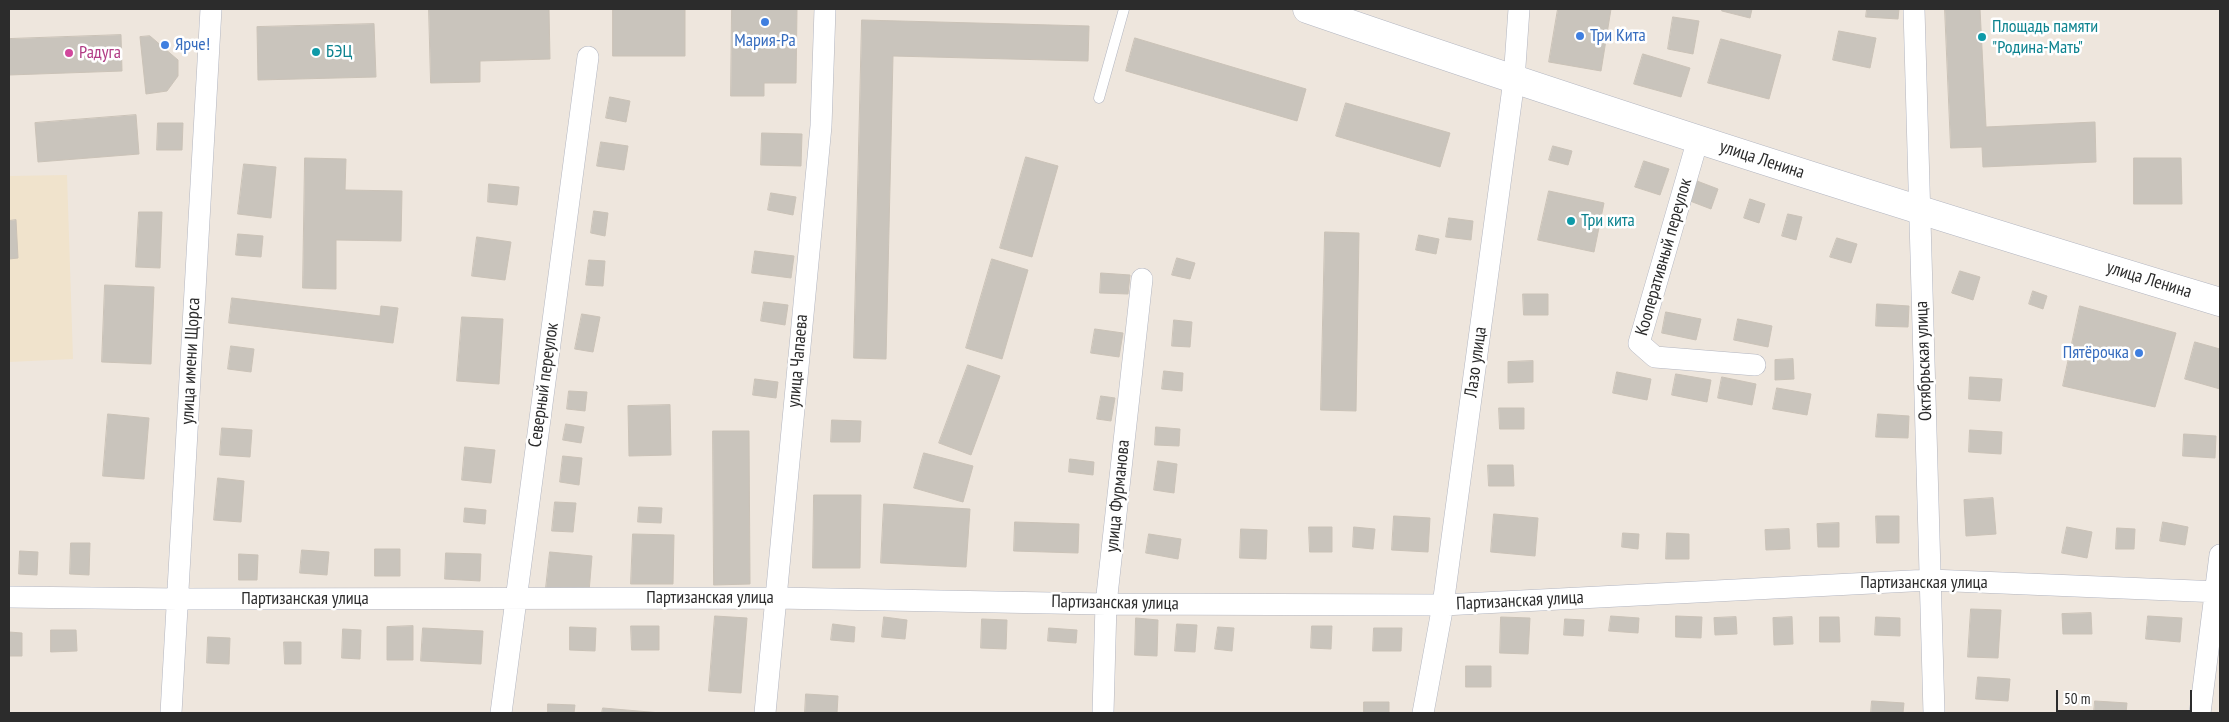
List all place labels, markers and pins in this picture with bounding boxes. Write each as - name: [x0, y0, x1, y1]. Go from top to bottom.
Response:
- marker: Мария-Ра: [759, 16, 771, 28]
- place label: Площадь памяти "Родина-Мать": [1992, 16, 2098, 58]
- place label: Три Кита: [1590, 25, 1646, 47]
- place label: Мария-Ра: [734, 30, 796, 52]
- marker: Три Кита: [1574, 30, 1586, 42]
- marker: Площадь памяти "Родина-Мать": [1976, 31, 1988, 43]
- place label: Ярче!: [175, 34, 210, 56]
- marker: Ярче!: [159, 39, 171, 51]
- place label: БЭЦ: [326, 41, 352, 63]
- place label: Радуга: [79, 42, 121, 64]
- marker: БЭЦ: [310, 46, 322, 58]
- marker: Радуга: [63, 47, 75, 59]
- place label: Три кита: [1581, 210, 1635, 232]
- marker: Три кита: [1565, 215, 1577, 227]
- place label: Пятёрочка: [2063, 342, 2129, 364]
- marker: Пятёрочка: [2133, 347, 2145, 359]

